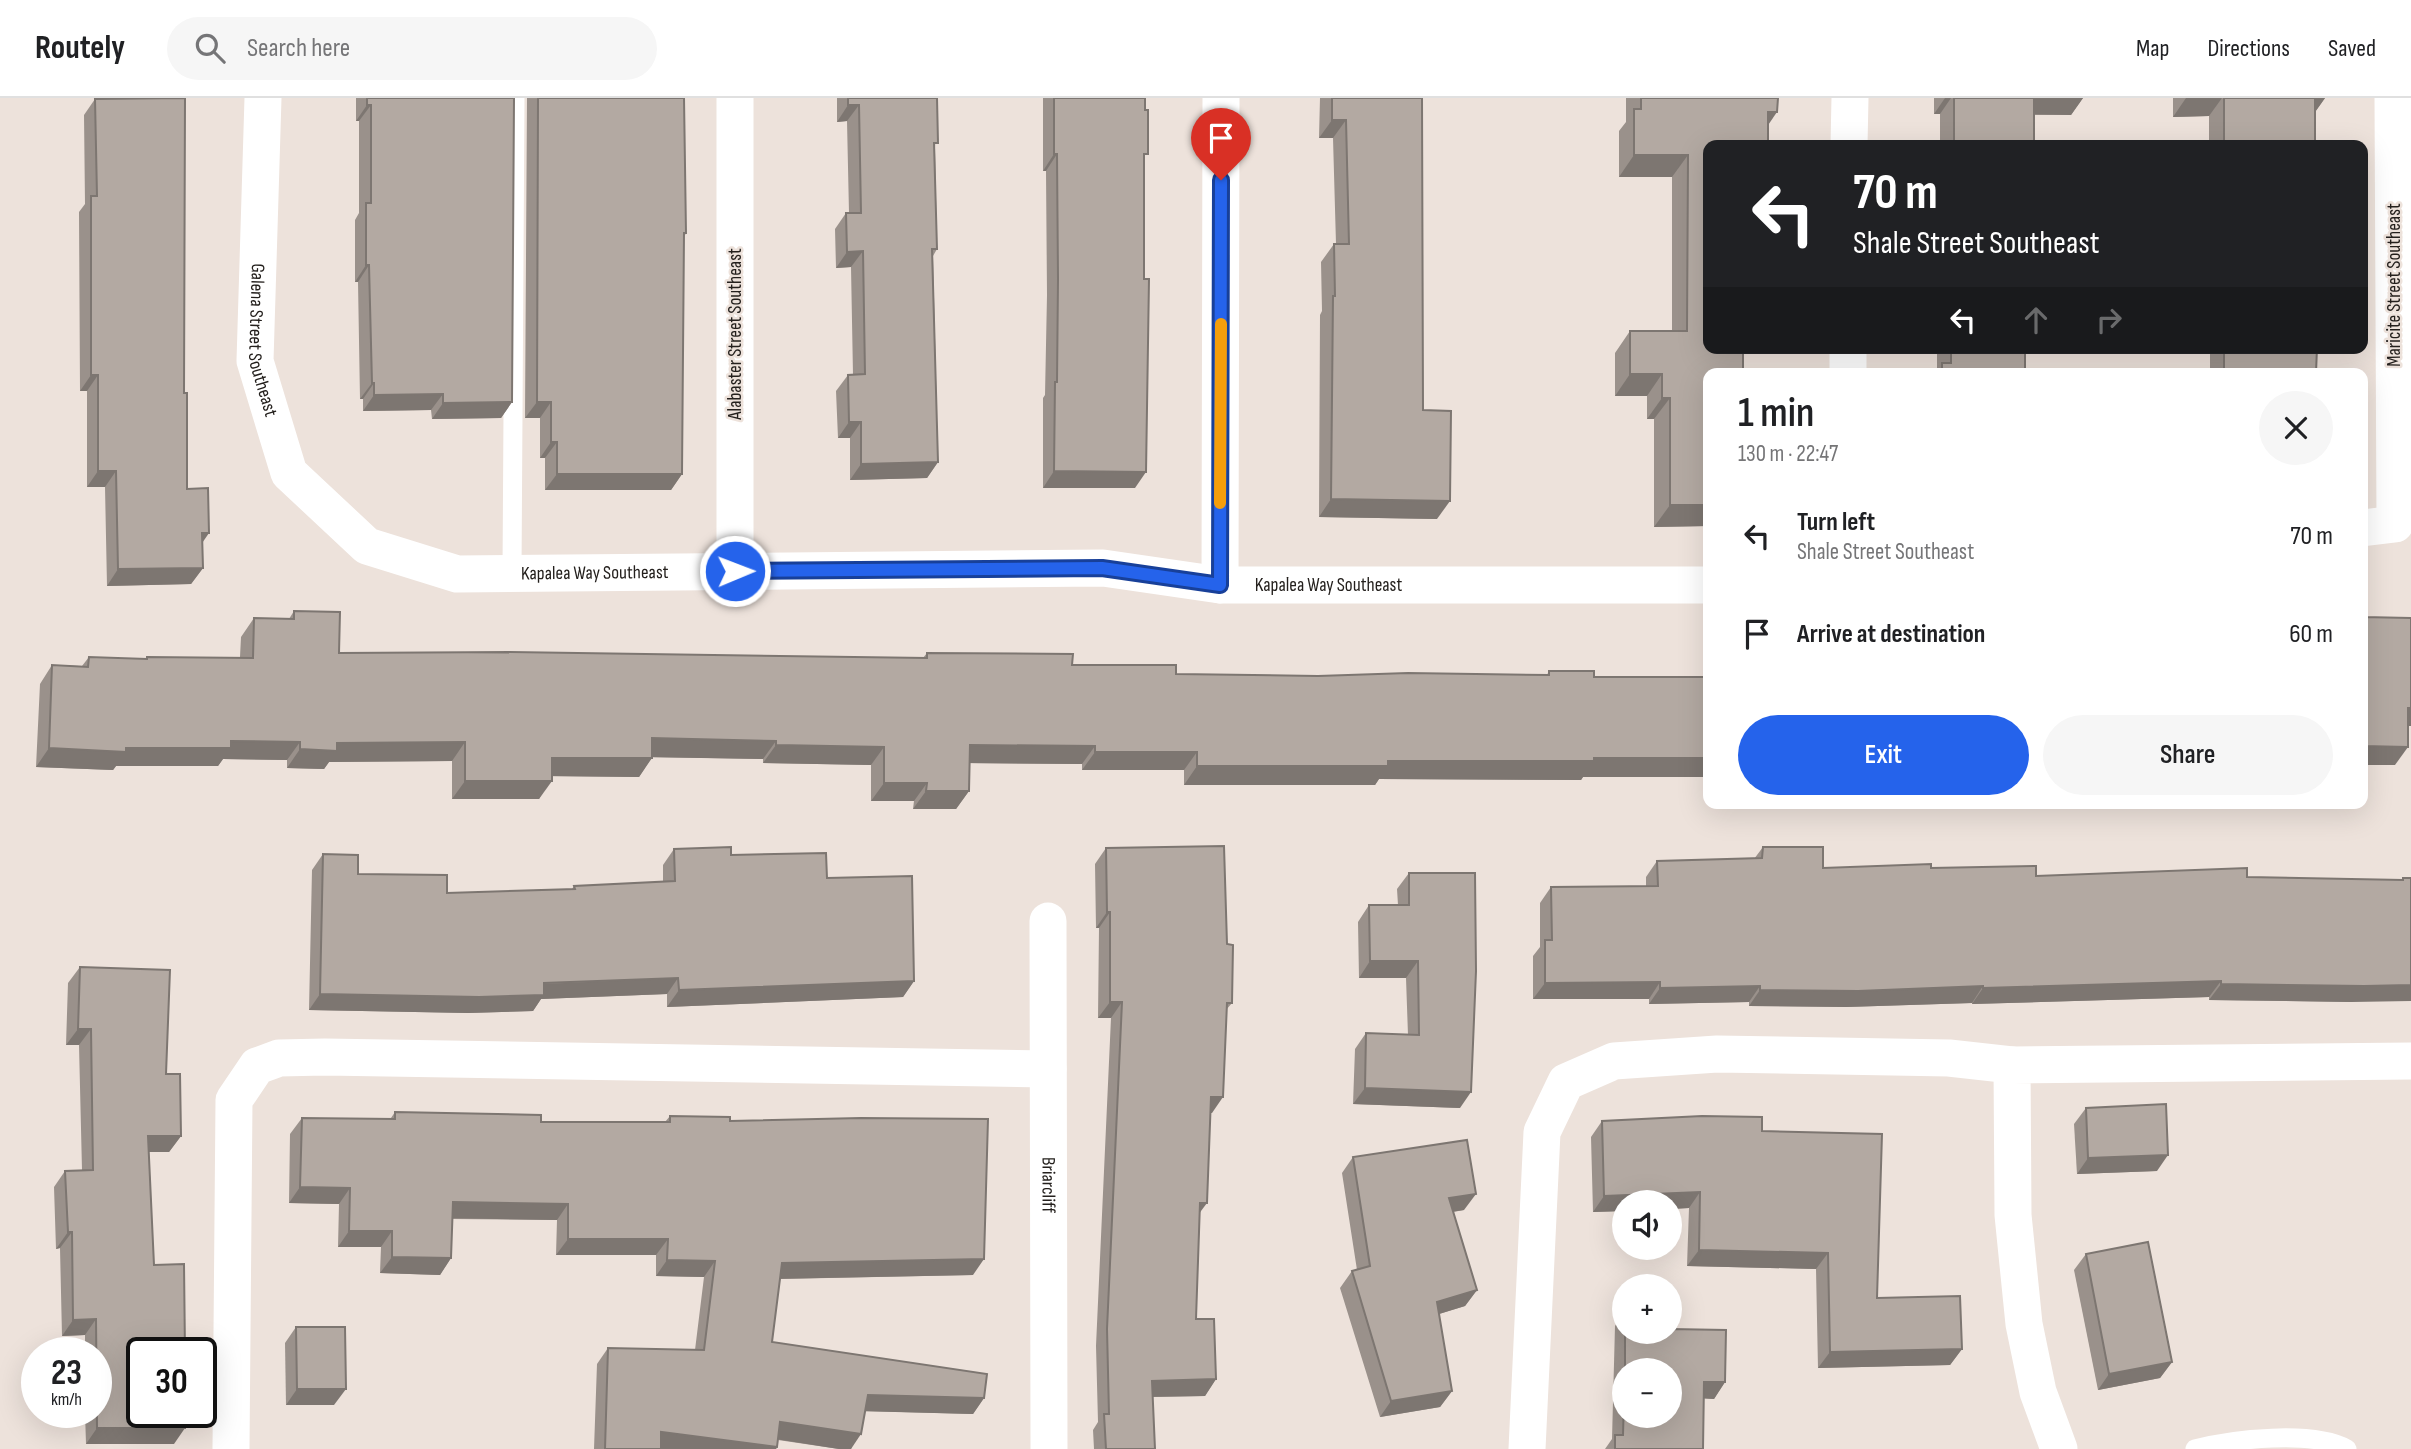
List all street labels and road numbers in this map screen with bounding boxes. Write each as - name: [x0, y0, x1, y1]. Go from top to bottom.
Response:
- street label: Maricite Street Southeast: [2383, 203, 2406, 367]
- street label: Alabaster Street Southeast: [724, 248, 747, 421]
- street label: Galena Street Southeast: [244, 263, 283, 419]
- street label: Kapalea Way Southeast: [521, 561, 669, 585]
- street label: Kapalea Way Southeast: [1255, 574, 1402, 597]
- street label: Briarcliff: [1037, 1157, 1060, 1213]

